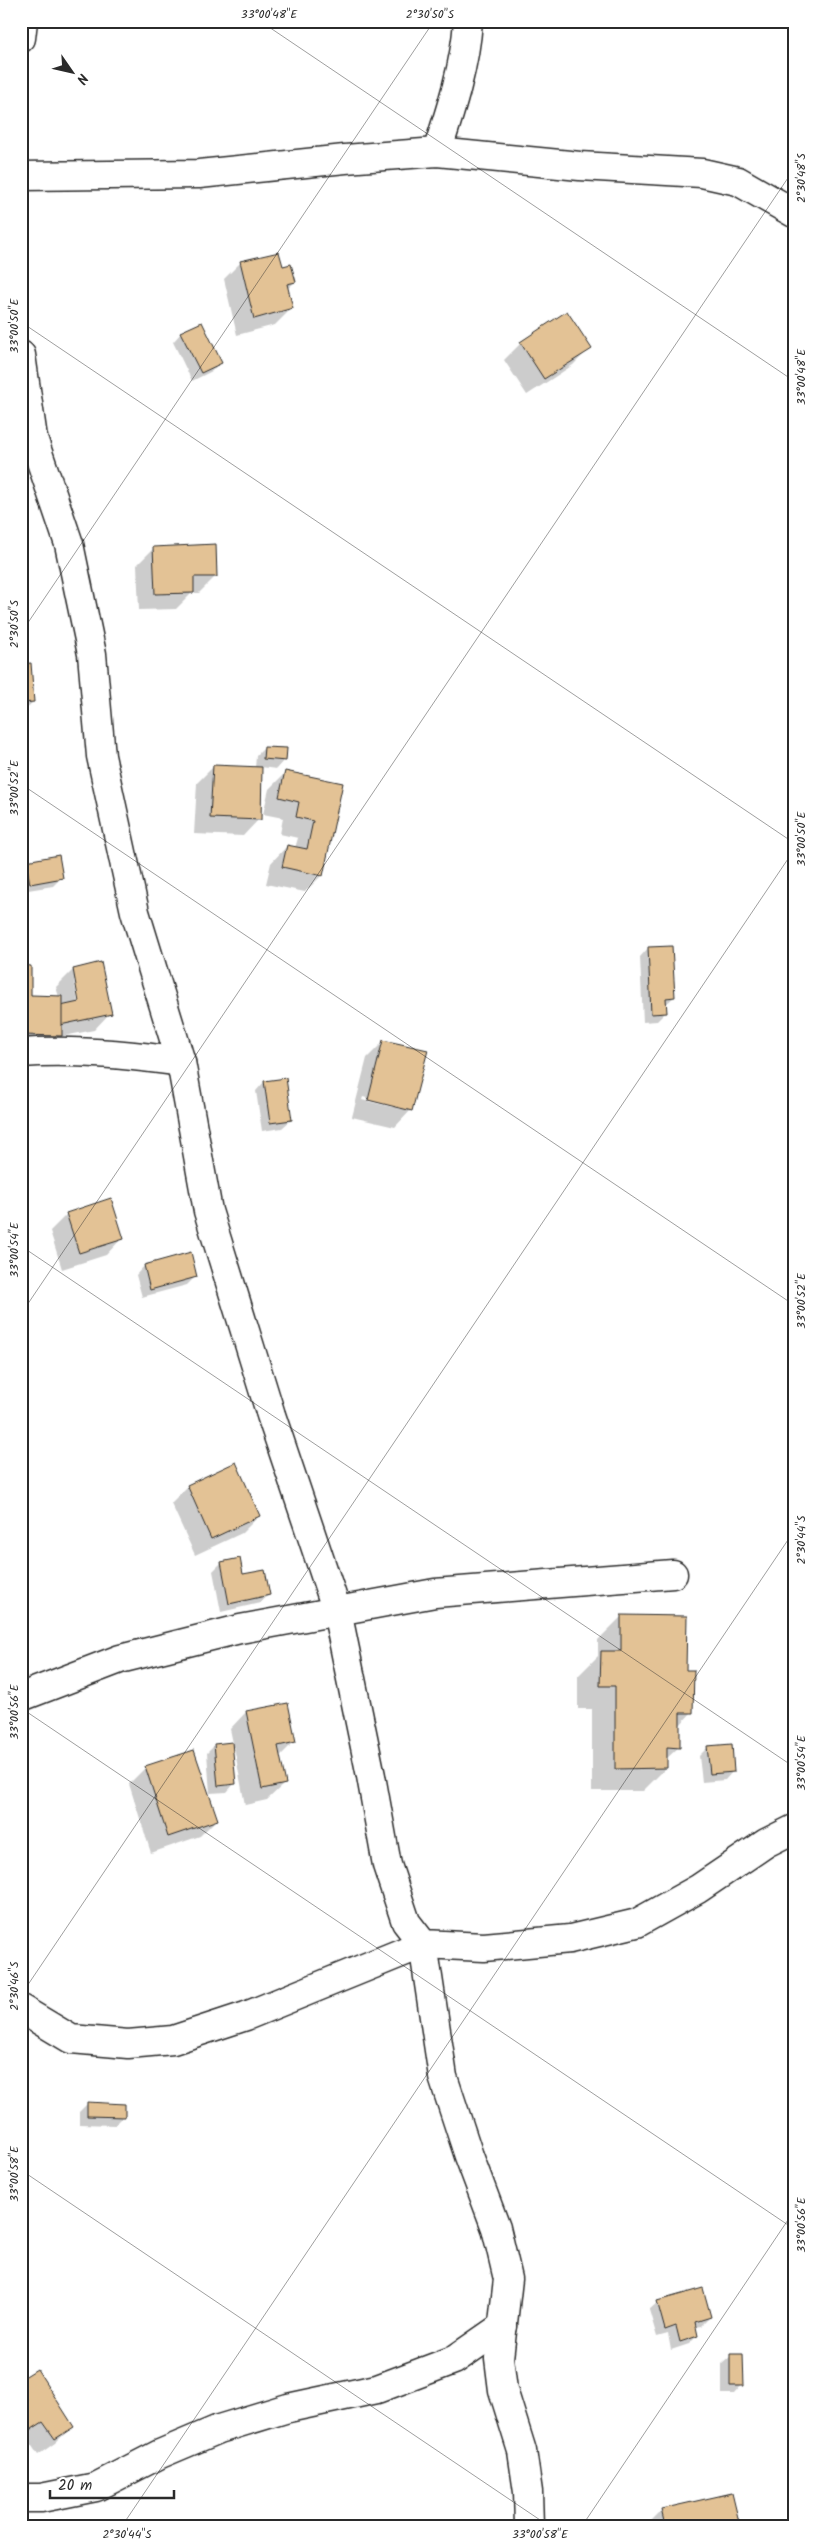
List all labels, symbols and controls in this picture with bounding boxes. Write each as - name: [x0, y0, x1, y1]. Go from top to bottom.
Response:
- text: 33°00'48"E: [241, 5, 298, 24]
- text: 2°30'50"S: [406, 5, 455, 24]
- north arrow: [48, 48, 98, 98]
- text: N: [70, 69, 94, 89]
- text: 2°30'48"S: [792, 152, 811, 203]
- text: 33°00'50"E: [5, 298, 24, 353]
- text: 33°00'48"E: [792, 348, 811, 405]
- text: 2°30'50"S: [5, 599, 24, 648]
- text: 33°00'52"E: [5, 759, 24, 816]
- text: 33°00'50"E: [792, 811, 811, 866]
- text: 33°00'54"E: [5, 1221, 24, 1278]
- text: 33°00'52"E: [792, 1272, 811, 1329]
- text: 2°30'44"S: [792, 1515, 811, 1565]
- text: 33°00'56"E: [5, 1683, 24, 1740]
- text: 33°00'54"E: [792, 1734, 811, 1791]
- text: 2°30'46"S: [5, 1961, 24, 2011]
- text: 33°00'58"E: [5, 2145, 24, 2202]
- text: 33°00'56"E: [792, 2196, 811, 2253]
- scale bar: [50, 2467, 174, 2499]
- text: 20 m: [58, 2474, 92, 2498]
- text: 2°30'44"S: [102, 2525, 152, 2544]
- text: 33°00'58"E: [512, 2525, 569, 2544]

